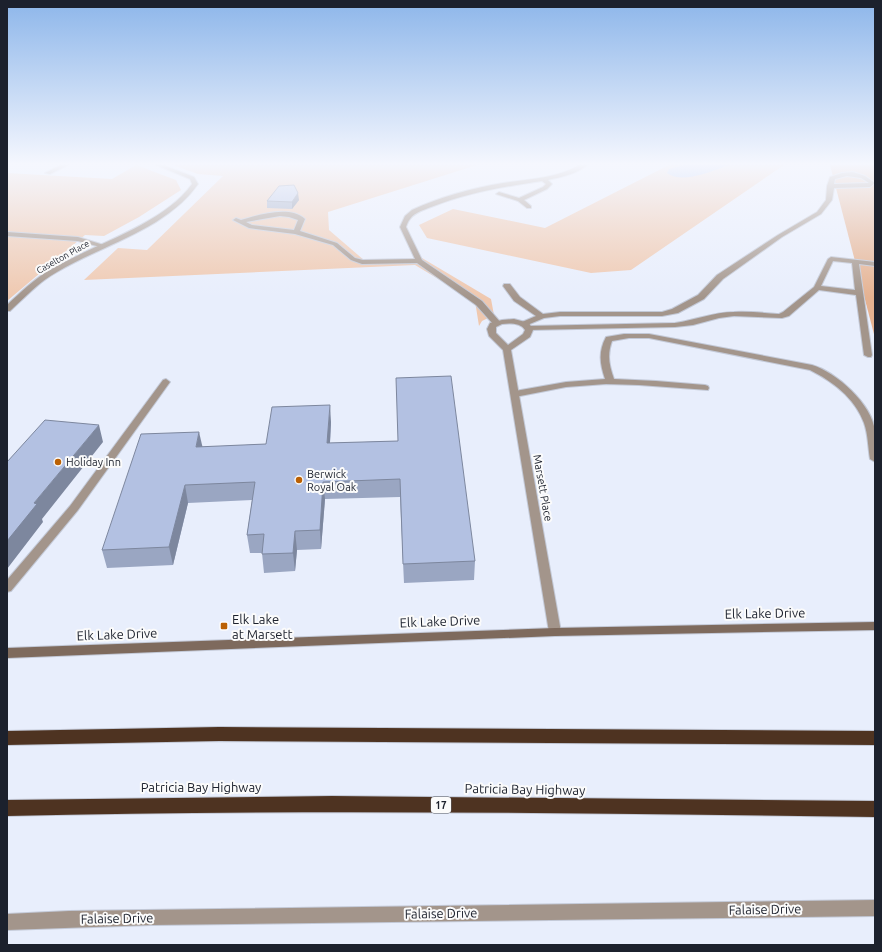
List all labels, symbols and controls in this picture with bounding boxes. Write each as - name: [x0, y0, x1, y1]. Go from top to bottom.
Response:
- street label: Caselton Place: [35, 238, 91, 276]
- street label: Marsett Place: [531, 454, 555, 522]
- place label: Holiday Inn: [66, 456, 121, 468]
- marker: Holiday Inn: [53, 457, 63, 467]
- place label: Berwick Royal Oak: [307, 468, 357, 493]
- marker: Berwick Royal Oak: [294, 475, 304, 485]
- street label: Elk Lake Drive: [724, 605, 806, 621]
- place label: Elk Lake at Marsett: [232, 612, 293, 641]
- street label: Elk Lake Drive: [399, 613, 481, 629]
- marker: Elk Lake at Marsett: [219, 621, 229, 631]
- street label: Elk Lake Drive: [76, 626, 158, 642]
- street label: Patricia Bay Highway: [141, 780, 261, 794]
- street label: Patricia Bay Highway: [465, 781, 585, 797]
- road number: 17: [431, 797, 451, 813]
- street label: Falaise Drive: [728, 901, 802, 917]
- street label: Falaise Drive: [404, 905, 478, 921]
- street label: Falaise Drive: [80, 910, 154, 926]

